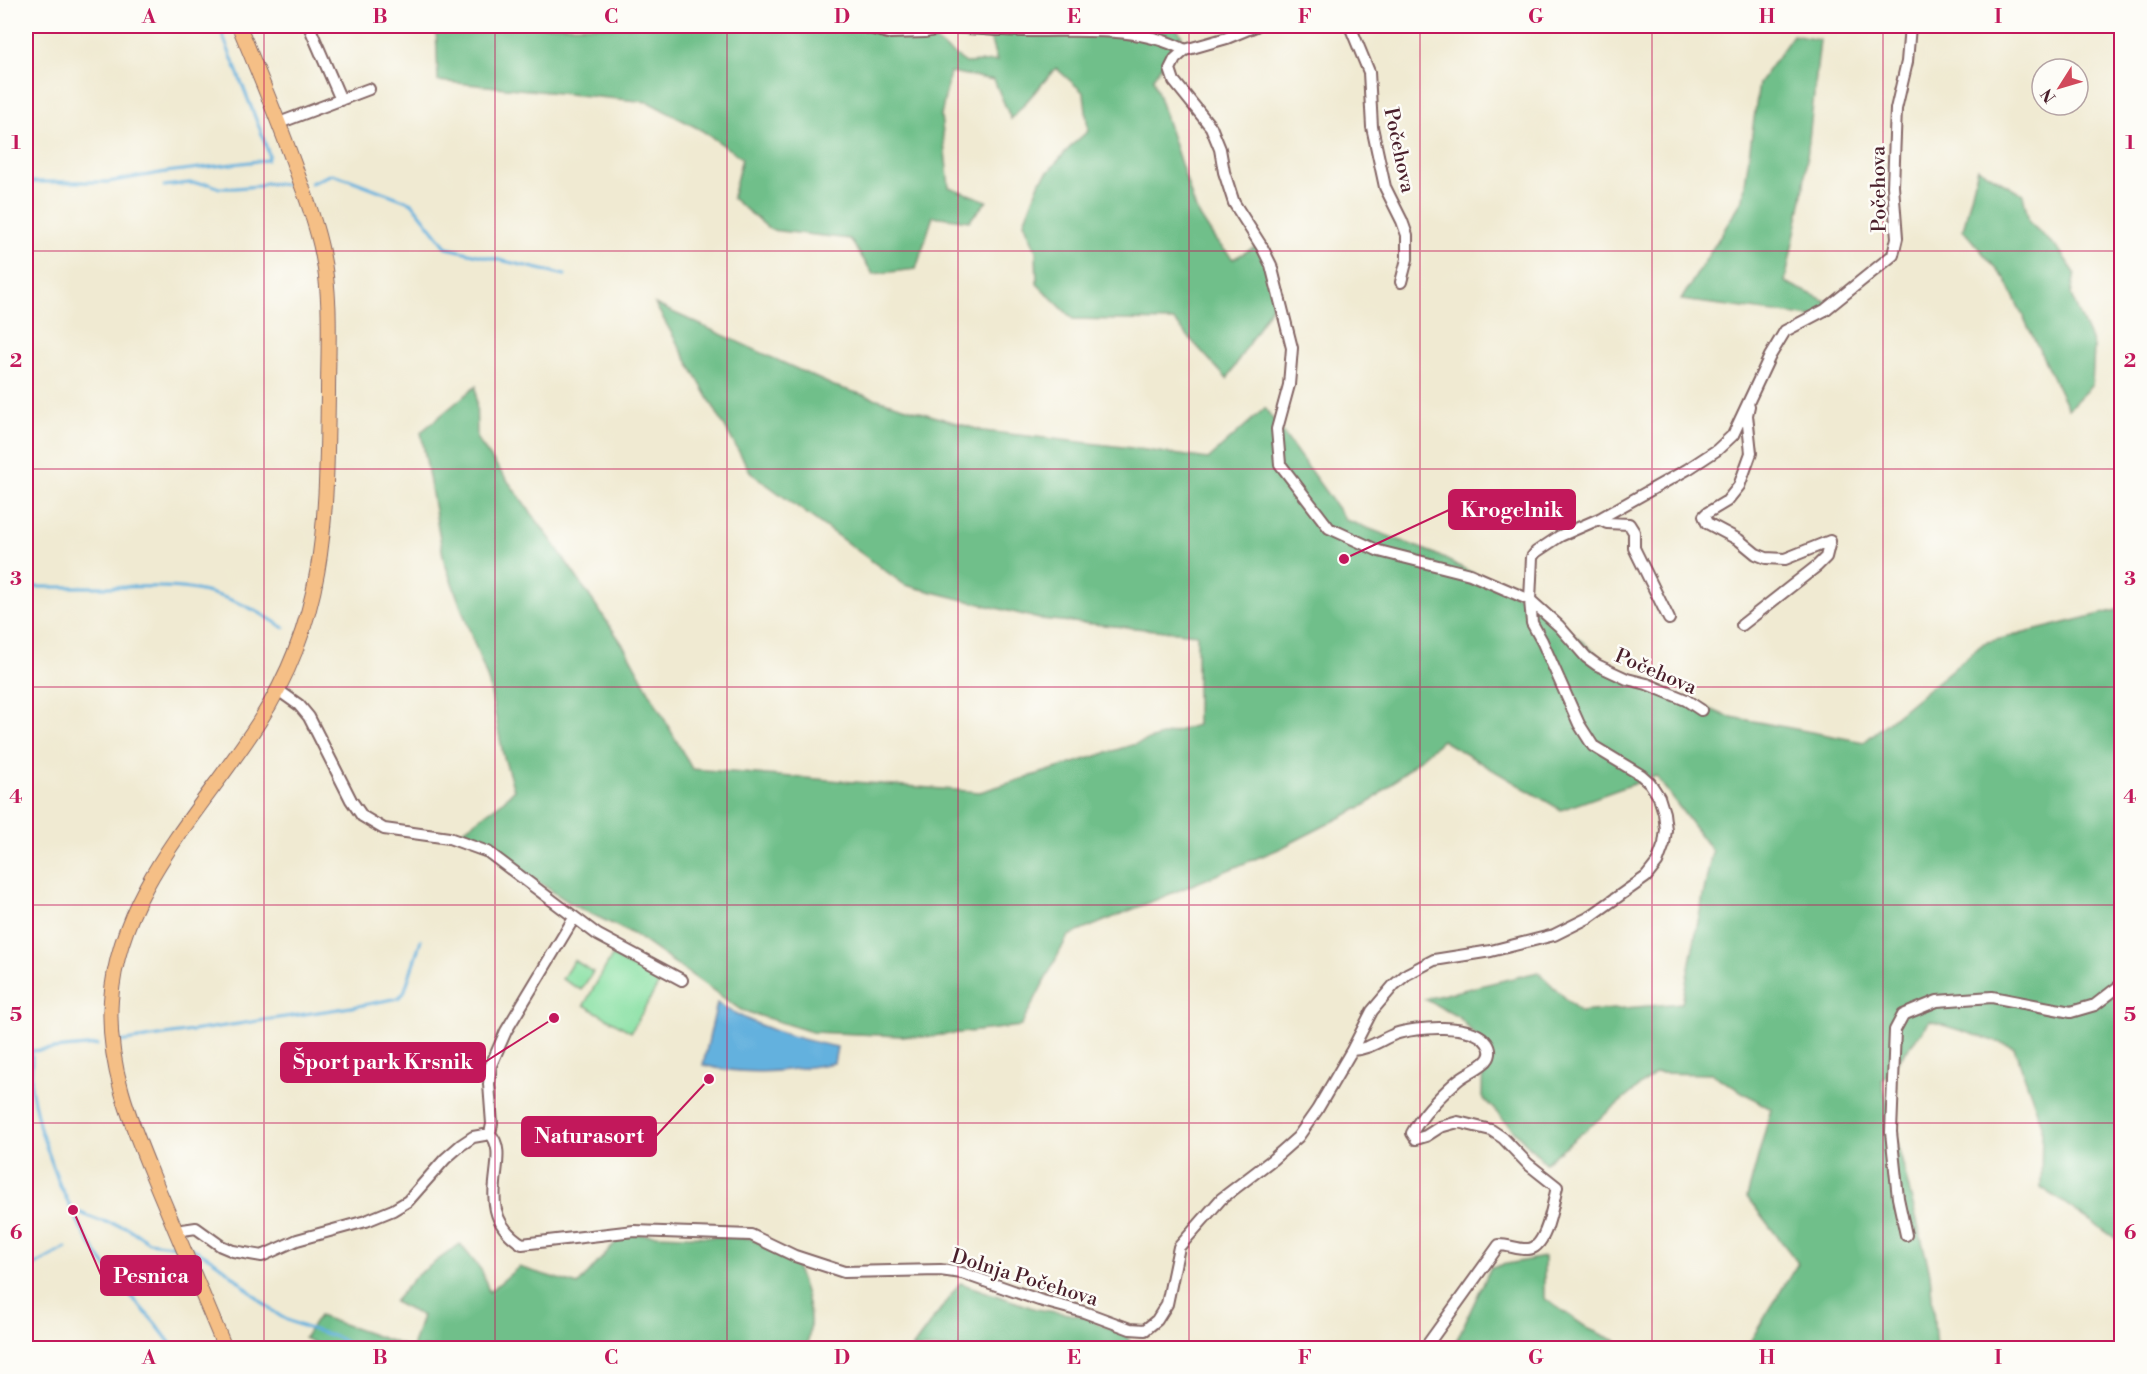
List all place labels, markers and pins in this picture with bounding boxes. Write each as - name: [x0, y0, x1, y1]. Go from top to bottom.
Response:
- callout: Krogelnik: [1449, 490, 1575, 529]
- callout: Šport park Krsnik: [281, 1043, 485, 1082]
- callout: Naturasort: [522, 1117, 656, 1156]
- callout: Pesnica: [101, 1256, 201, 1295]

